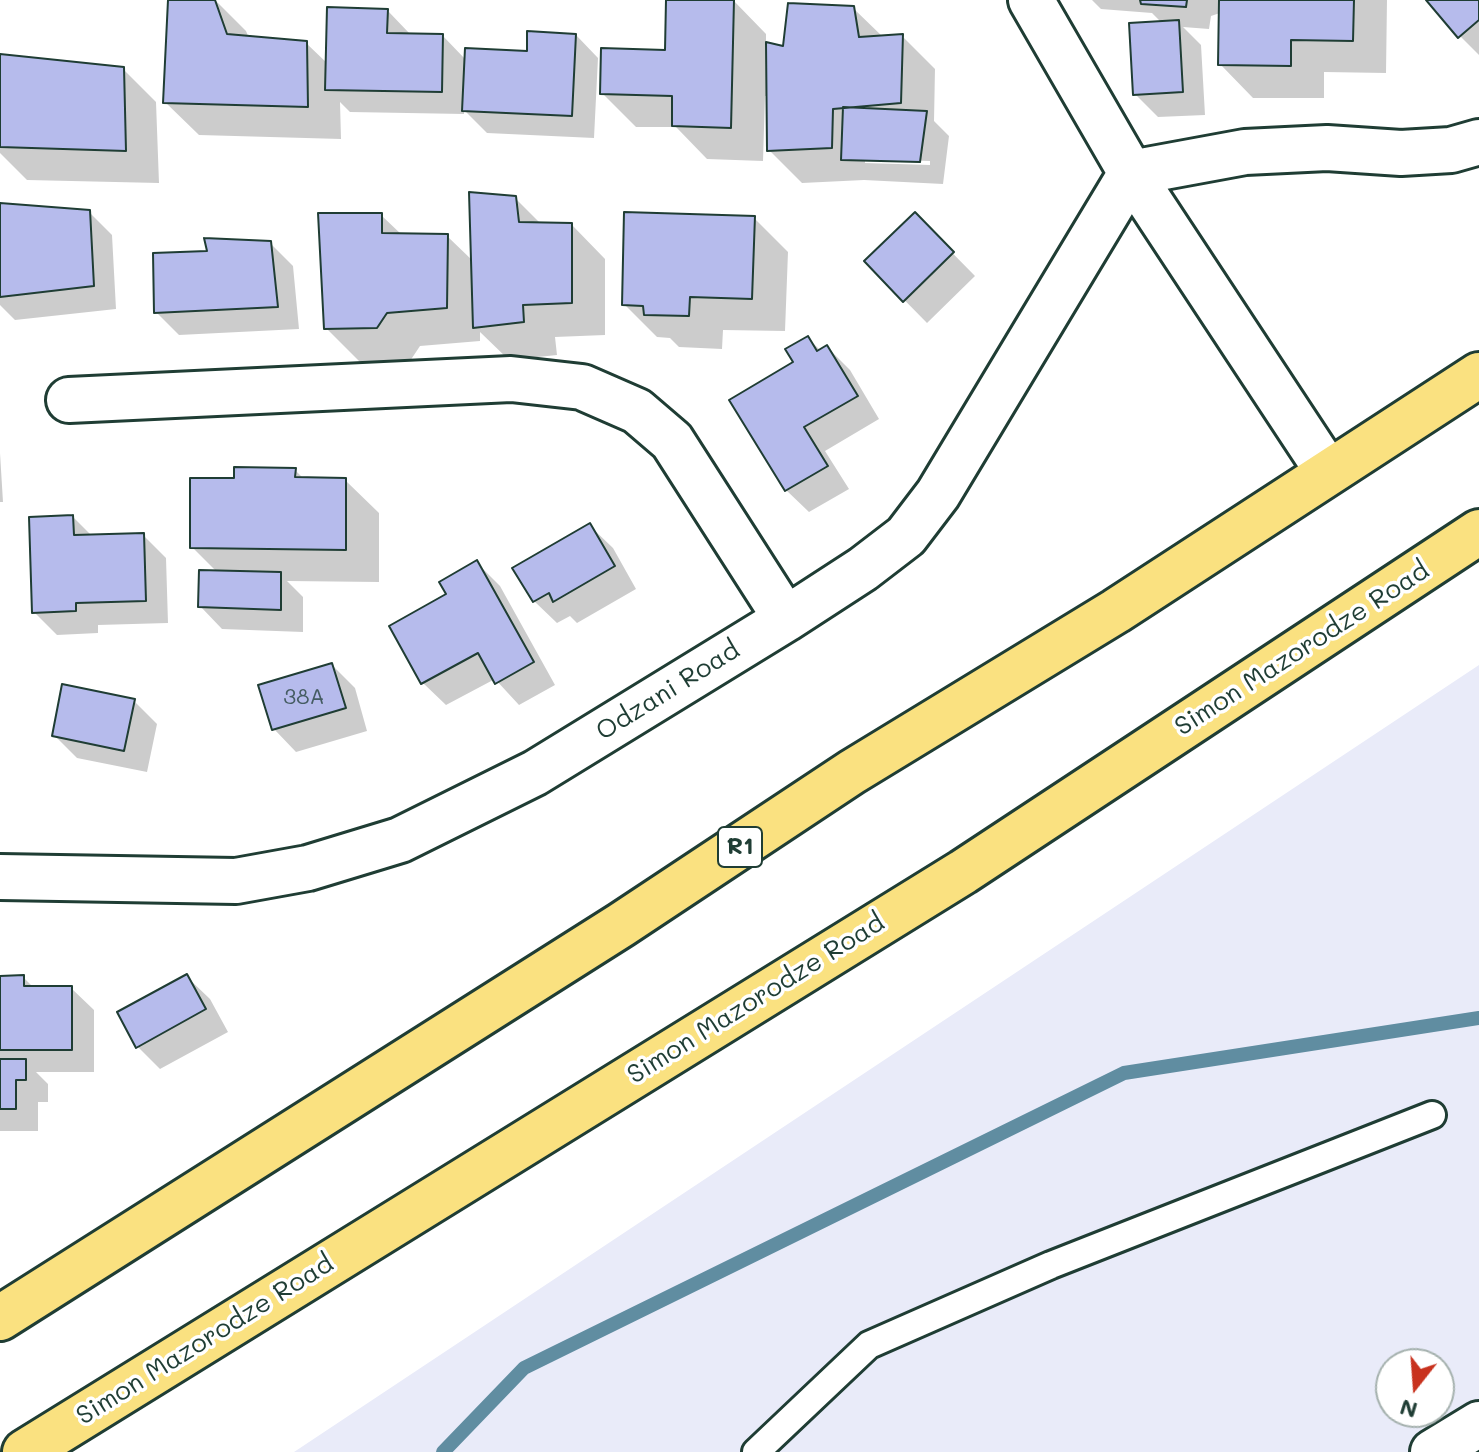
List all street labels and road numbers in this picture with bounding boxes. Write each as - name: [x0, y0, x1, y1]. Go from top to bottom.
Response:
- street label: Simon Mazorodze Road: [1169, 555, 1435, 743]
- street label: Odzani Road: [591, 635, 745, 747]
- road number: R1: [718, 827, 762, 867]
- street label: Simon Mazorodze Road: [622, 907, 890, 1091]
- street label: Simon Mazorodze Road: [71, 1248, 339, 1432]

